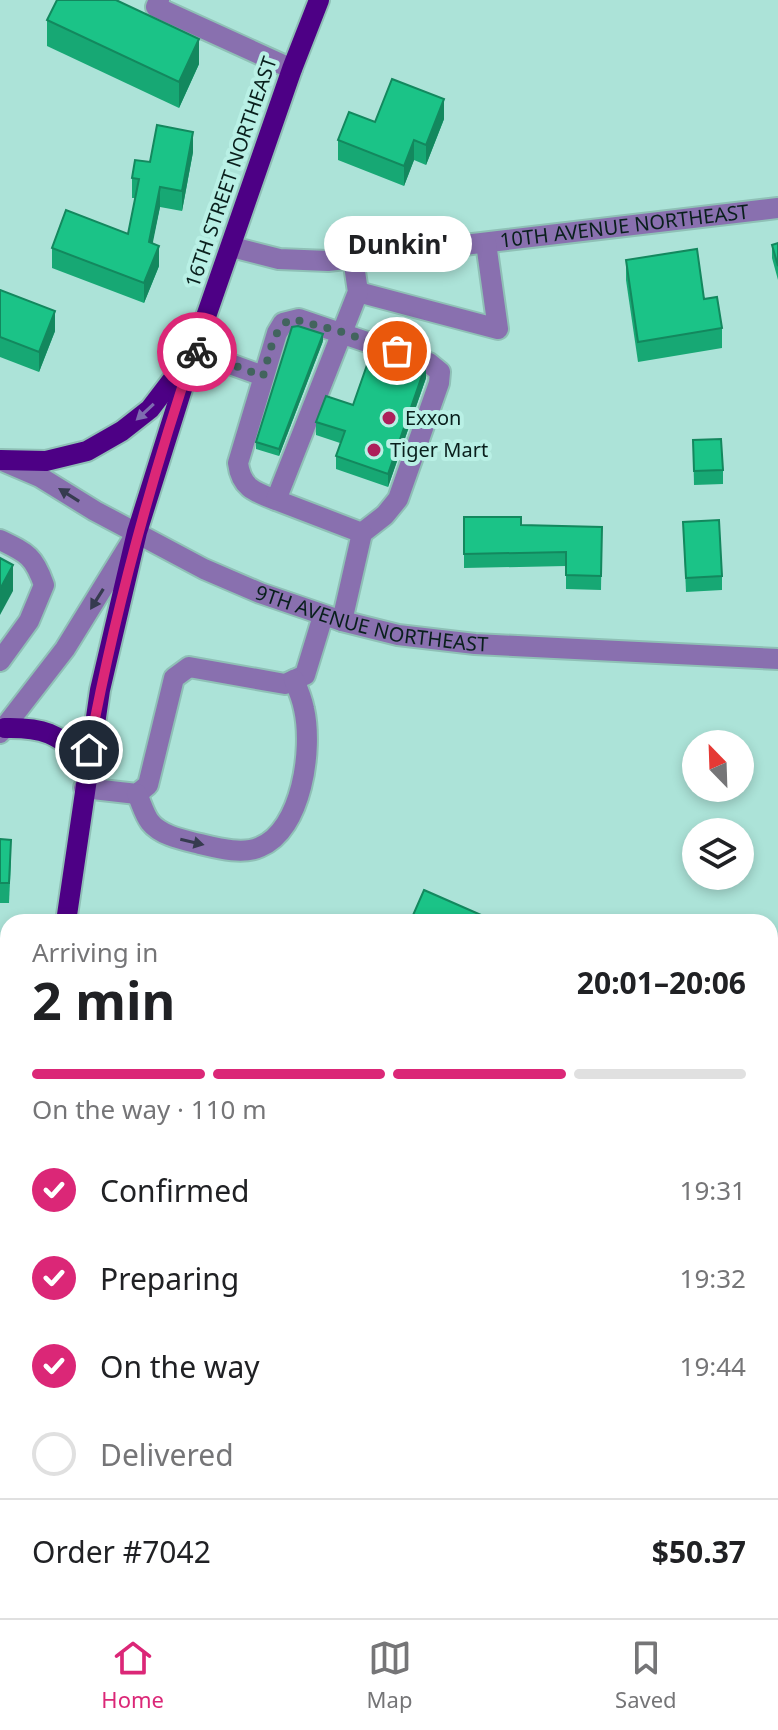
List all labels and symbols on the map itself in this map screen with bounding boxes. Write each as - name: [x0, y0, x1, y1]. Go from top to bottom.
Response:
- street label: 16TH STREET NORTHEAST: [178, 53, 283, 291]
- street label: 10TH AVENUE NORTHEAST: [498, 198, 750, 254]
- callout: Dunkin': [323, 215, 471, 271]
- courier: [157, 312, 237, 392]
- pin: [363, 317, 431, 385]
- one-way arrow: [136, 402, 155, 420]
- place label: Exxon: [405, 404, 461, 431]
- marker: Exxon: [380, 409, 398, 427]
- place label: Tiger Mart: [390, 436, 488, 463]
- marker: Tiger Mart: [365, 441, 383, 459]
- one-way arrow: [58, 489, 80, 503]
- street label: 9TH AVENUE NORTHEAST: [252, 578, 489, 658]
- one-way arrow: [91, 588, 105, 610]
- pin: [55, 716, 123, 784]
- north arrow: [682, 730, 754, 802]
- one-way arrow: [179, 836, 204, 849]

